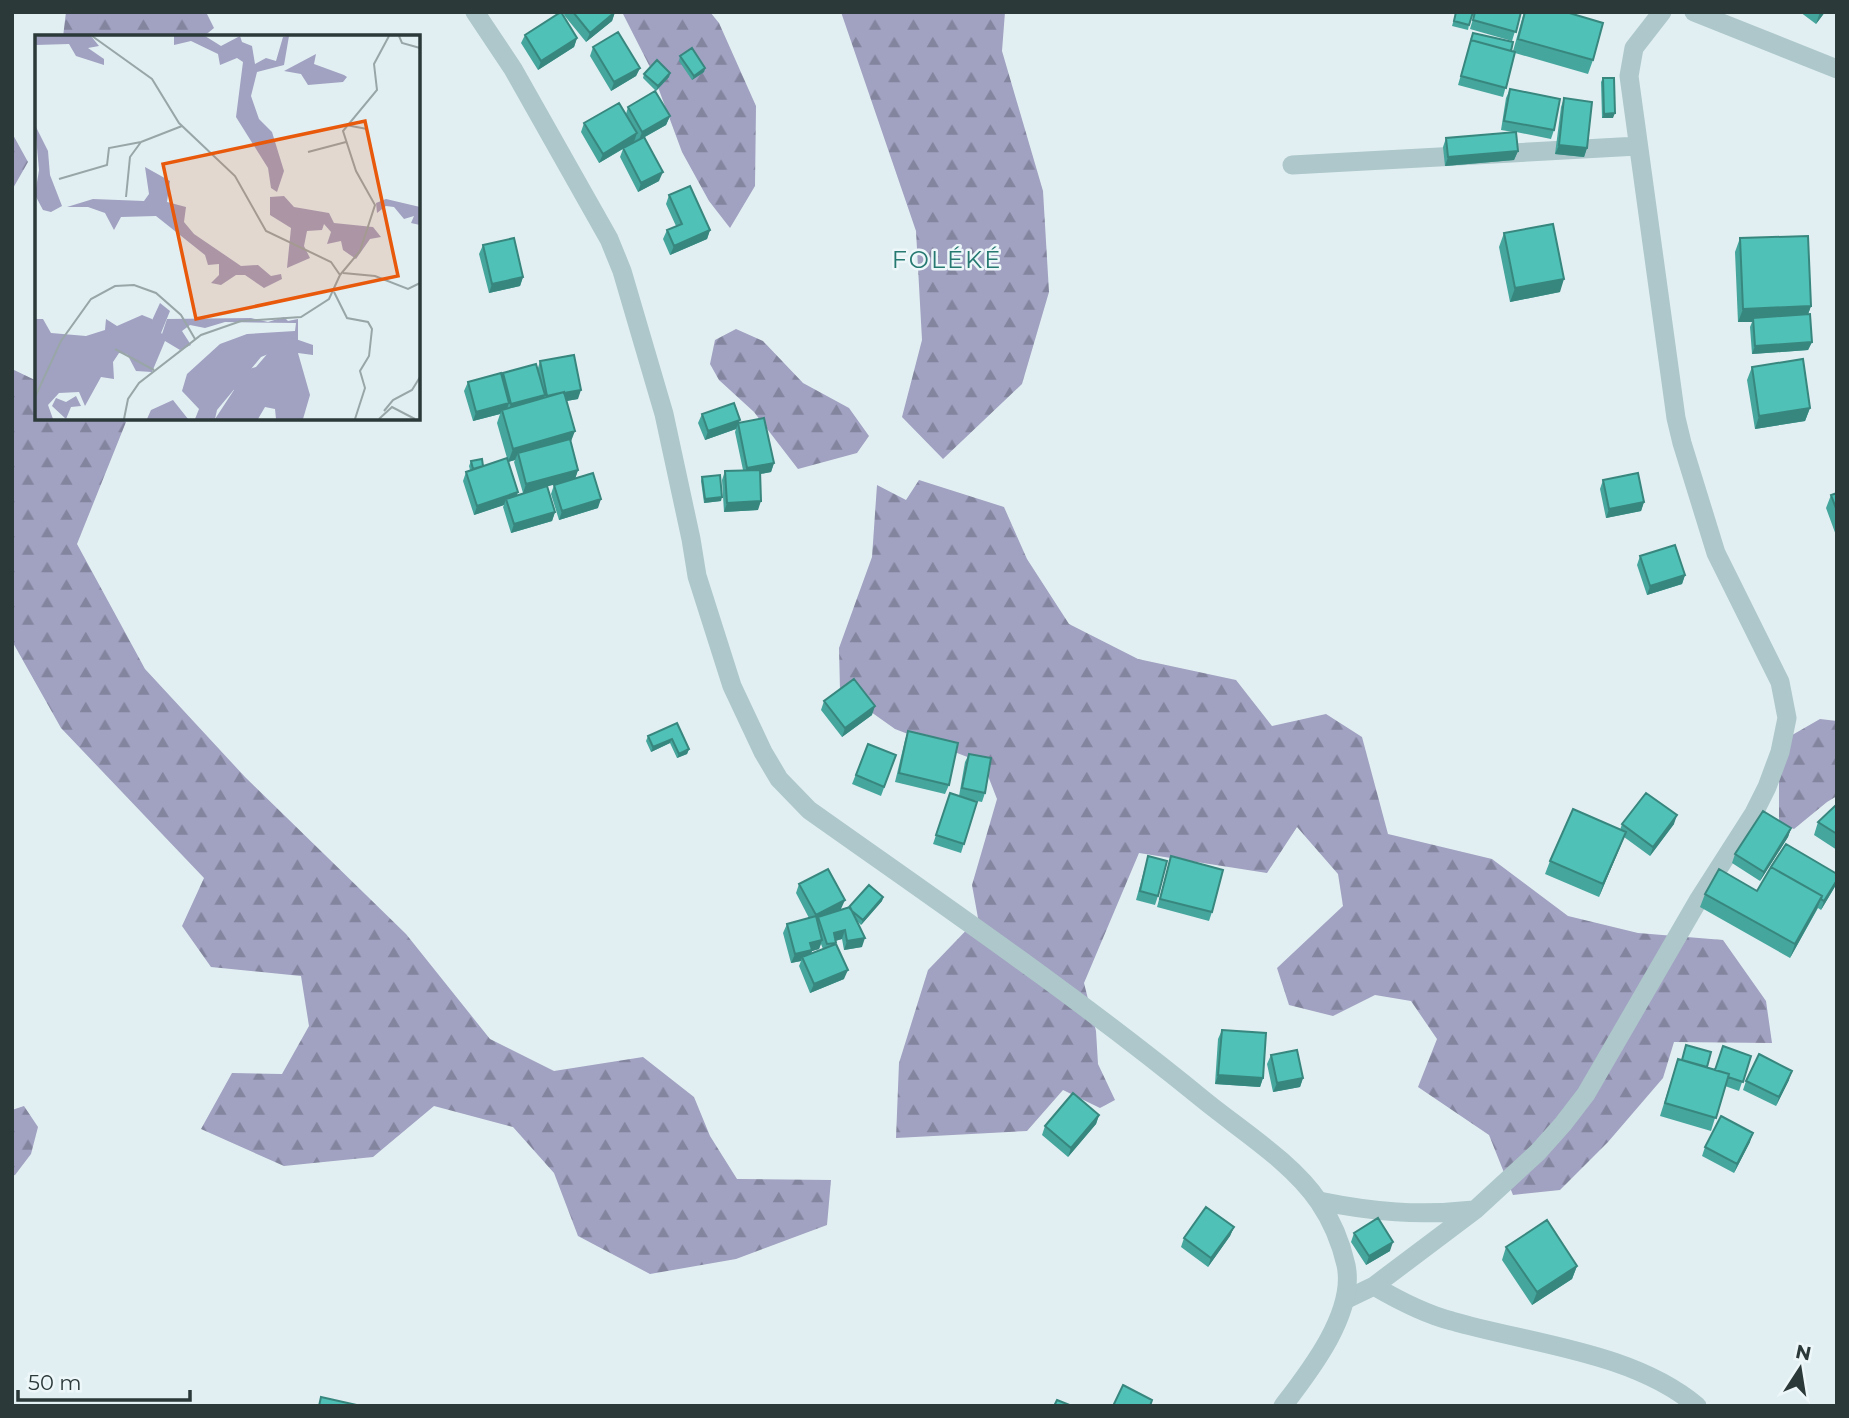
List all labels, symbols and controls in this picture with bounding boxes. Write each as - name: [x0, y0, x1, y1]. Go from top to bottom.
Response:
- inset map: [35, 35, 420, 420]
- district label: FOLÉKÉ: [892, 245, 1002, 274]
- north arrow: [1765, 1334, 1835, 1404]
- text: N: [1794, 1340, 1813, 1366]
- scale bar: [18, 1358, 189, 1402]
- text: 50 m: [28, 1370, 82, 1395]

